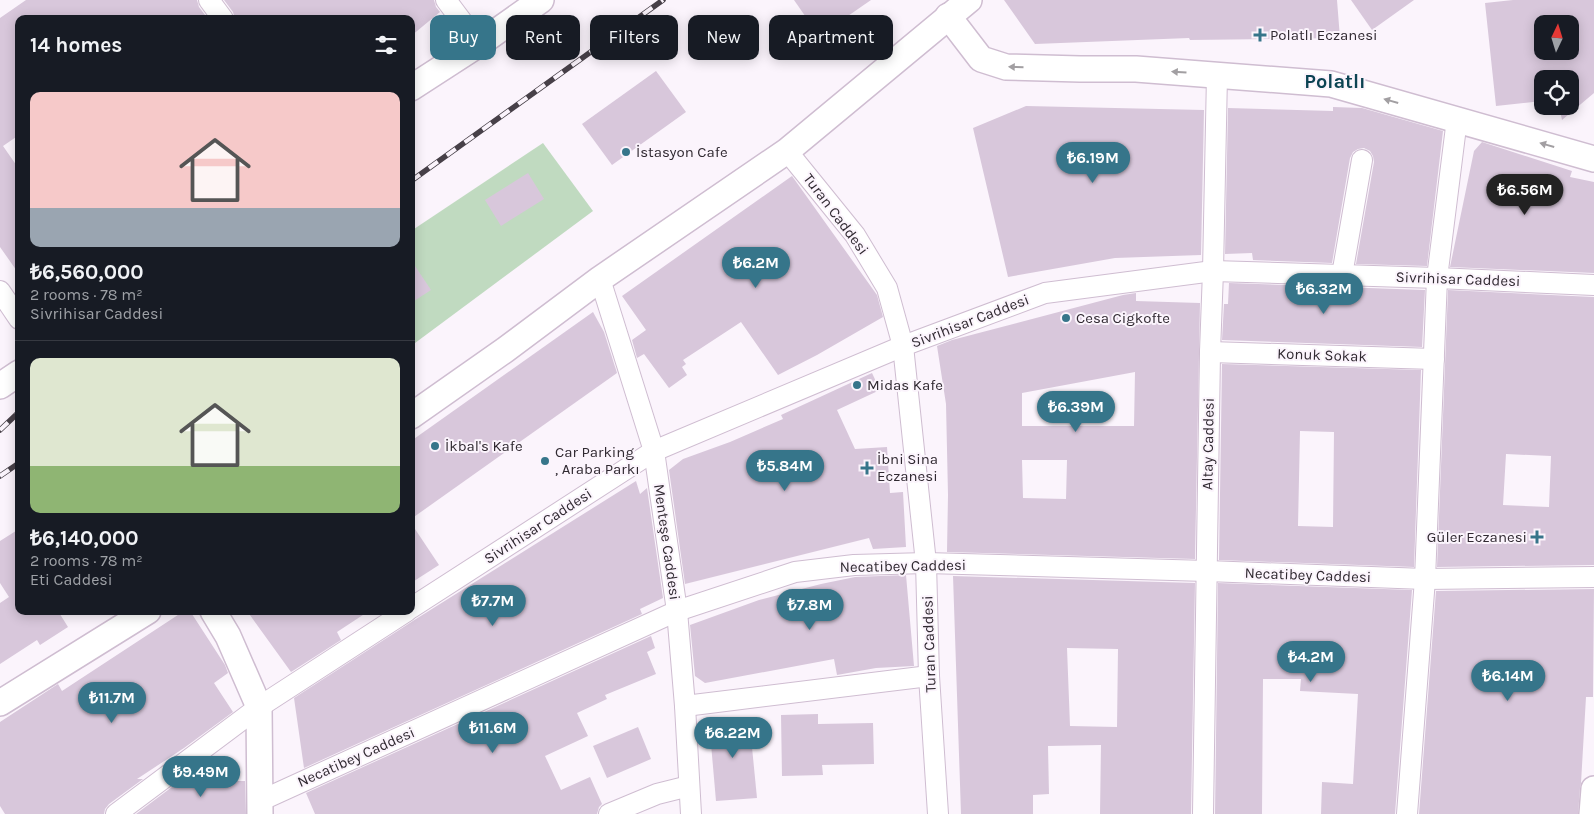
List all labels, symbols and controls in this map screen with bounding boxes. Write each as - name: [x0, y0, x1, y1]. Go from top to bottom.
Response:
- chip: Buy: [430, 15, 496, 60]
- chip: Rent: [506, 15, 580, 60]
- chip: Filters: [590, 15, 678, 60]
- chip: New: [688, 15, 759, 60]
- chip: Apartment: [769, 15, 893, 60]
- north arrow: [1534, 15, 1579, 60]
- map controls: [1534, 15, 1579, 115]
- place label: Polatlı Eczanesi: [1270, 26, 1377, 44]
- marker: Polatlı Eczanesi: [1254, 29, 1266, 41]
- icon: filters: [372, 31, 400, 59]
- text: 14 homes: [30, 33, 122, 57]
- one-way arrow: [1008, 63, 1024, 71]
- one-way arrow: [1170, 68, 1186, 76]
- district label: Polatlı: [1304, 70, 1366, 93]
- button: locate: [1534, 70, 1579, 115]
- one-way arrow: [1383, 96, 1398, 104]
- icon: home: [170, 125, 260, 215]
- one-way arrow: [1540, 141, 1555, 149]
- pin: ₺6.19M: [1052, 142, 1134, 184]
- place label: İstasyon Cafe: [636, 143, 728, 161]
- marker: İstasyon Cafe: [620, 146, 632, 158]
- text: ₺6.19M: [1067, 148, 1119, 167]
- street label: Turan Caddesi: [800, 170, 872, 258]
- pin: ₺6.56M: [1484, 174, 1566, 216]
- text: ₺6.56M: [1497, 180, 1553, 199]
- pin: ₺6.2M: [721, 246, 791, 289]
- text: ₺6.2M: [733, 253, 779, 272]
- text: ₺6,560,000: [30, 260, 143, 284]
- street label: Sivrihisar Caddesi: [1395, 268, 1521, 290]
- pin: ₺6.32M: [1283, 272, 1365, 315]
- text: ₺6.32M: [1296, 279, 1352, 298]
- text: 2 rooms · 78 m²: [30, 285, 143, 304]
- street label: Sivrihisar Caddesi: [908, 290, 1032, 352]
- text: Sivrihisar Caddesi: [30, 304, 163, 323]
- place label: Cesa Cigkofte: [1076, 309, 1170, 327]
- marker: Cesa Cigkofte: [1060, 312, 1072, 324]
- street label: Konuk Sokak: [1277, 344, 1367, 366]
- place label: Midas Kafe: [867, 376, 943, 394]
- marker: Midas Kafe: [851, 379, 863, 391]
- icon: home: [170, 390, 260, 480]
- pin: ₺6.39M: [1035, 390, 1117, 433]
- text: ₺6.39M: [1048, 397, 1104, 416]
- street label: Altay Caddesi: [1198, 398, 1218, 490]
- place label: İkbal's Kafe: [445, 437, 523, 455]
- marker: İkbal's Kafe: [429, 440, 441, 452]
- place label: Car Parking , Araba Parkı: [555, 443, 640, 478]
- pin: ₺5.84M: [744, 450, 826, 492]
- place label: İbni Sina Eczanesi: [877, 450, 938, 485]
- marker: Car Parking , Araba Parkı: [539, 455, 551, 467]
- text: ₺5.84M: [757, 456, 813, 475]
- marker: İbni Sina Eczanesi: [861, 462, 873, 474]
- street label: Menteşe Caddesi: [650, 483, 684, 601]
- street label: Sivrihisar Caddesi: [481, 484, 595, 568]
- text: ₺6,140,000: [30, 526, 139, 550]
- place label: Güler Eczanesi: [1427, 528, 1527, 546]
- marker: Güler Eczanesi: [1531, 531, 1543, 543]
- text: 2 rooms · 78 m²: [30, 551, 143, 570]
- street label: Necatibey Caddesi: [840, 556, 966, 576]
- street label: Necatibey Caddesi: [1244, 564, 1372, 586]
- text: Eti Caddesi: [30, 570, 113, 589]
- pin: ₺7.7M: [458, 584, 528, 627]
- pin: ₺7.8M: [775, 588, 845, 631]
- text: ₺7.7M: [472, 591, 514, 610]
- text: ₺7.8M: [788, 595, 832, 614]
- street label: Turan Caddesi: [918, 595, 940, 693]
- pin: ₺4.2M: [1276, 640, 1346, 683]
- text: ₺4.2M: [1288, 647, 1334, 666]
- pin: ₺6.14M: [1467, 660, 1549, 702]
- text: ₺6.14M: [1482, 666, 1534, 685]
- pin: ₺11.7M: [71, 682, 153, 724]
- text: ₺11.7M: [89, 688, 135, 707]
- pin: ₺11.6M: [452, 712, 534, 754]
- pin: ₺6.22M: [692, 716, 774, 759]
- text: ₺11.6M: [469, 718, 517, 737]
- street label: Necatibey Caddesi: [295, 723, 417, 791]
- text: ₺6.22M: [705, 723, 761, 742]
- pin: ₺9.49M: [160, 756, 242, 798]
- text: ₺9.49M: [173, 762, 229, 781]

